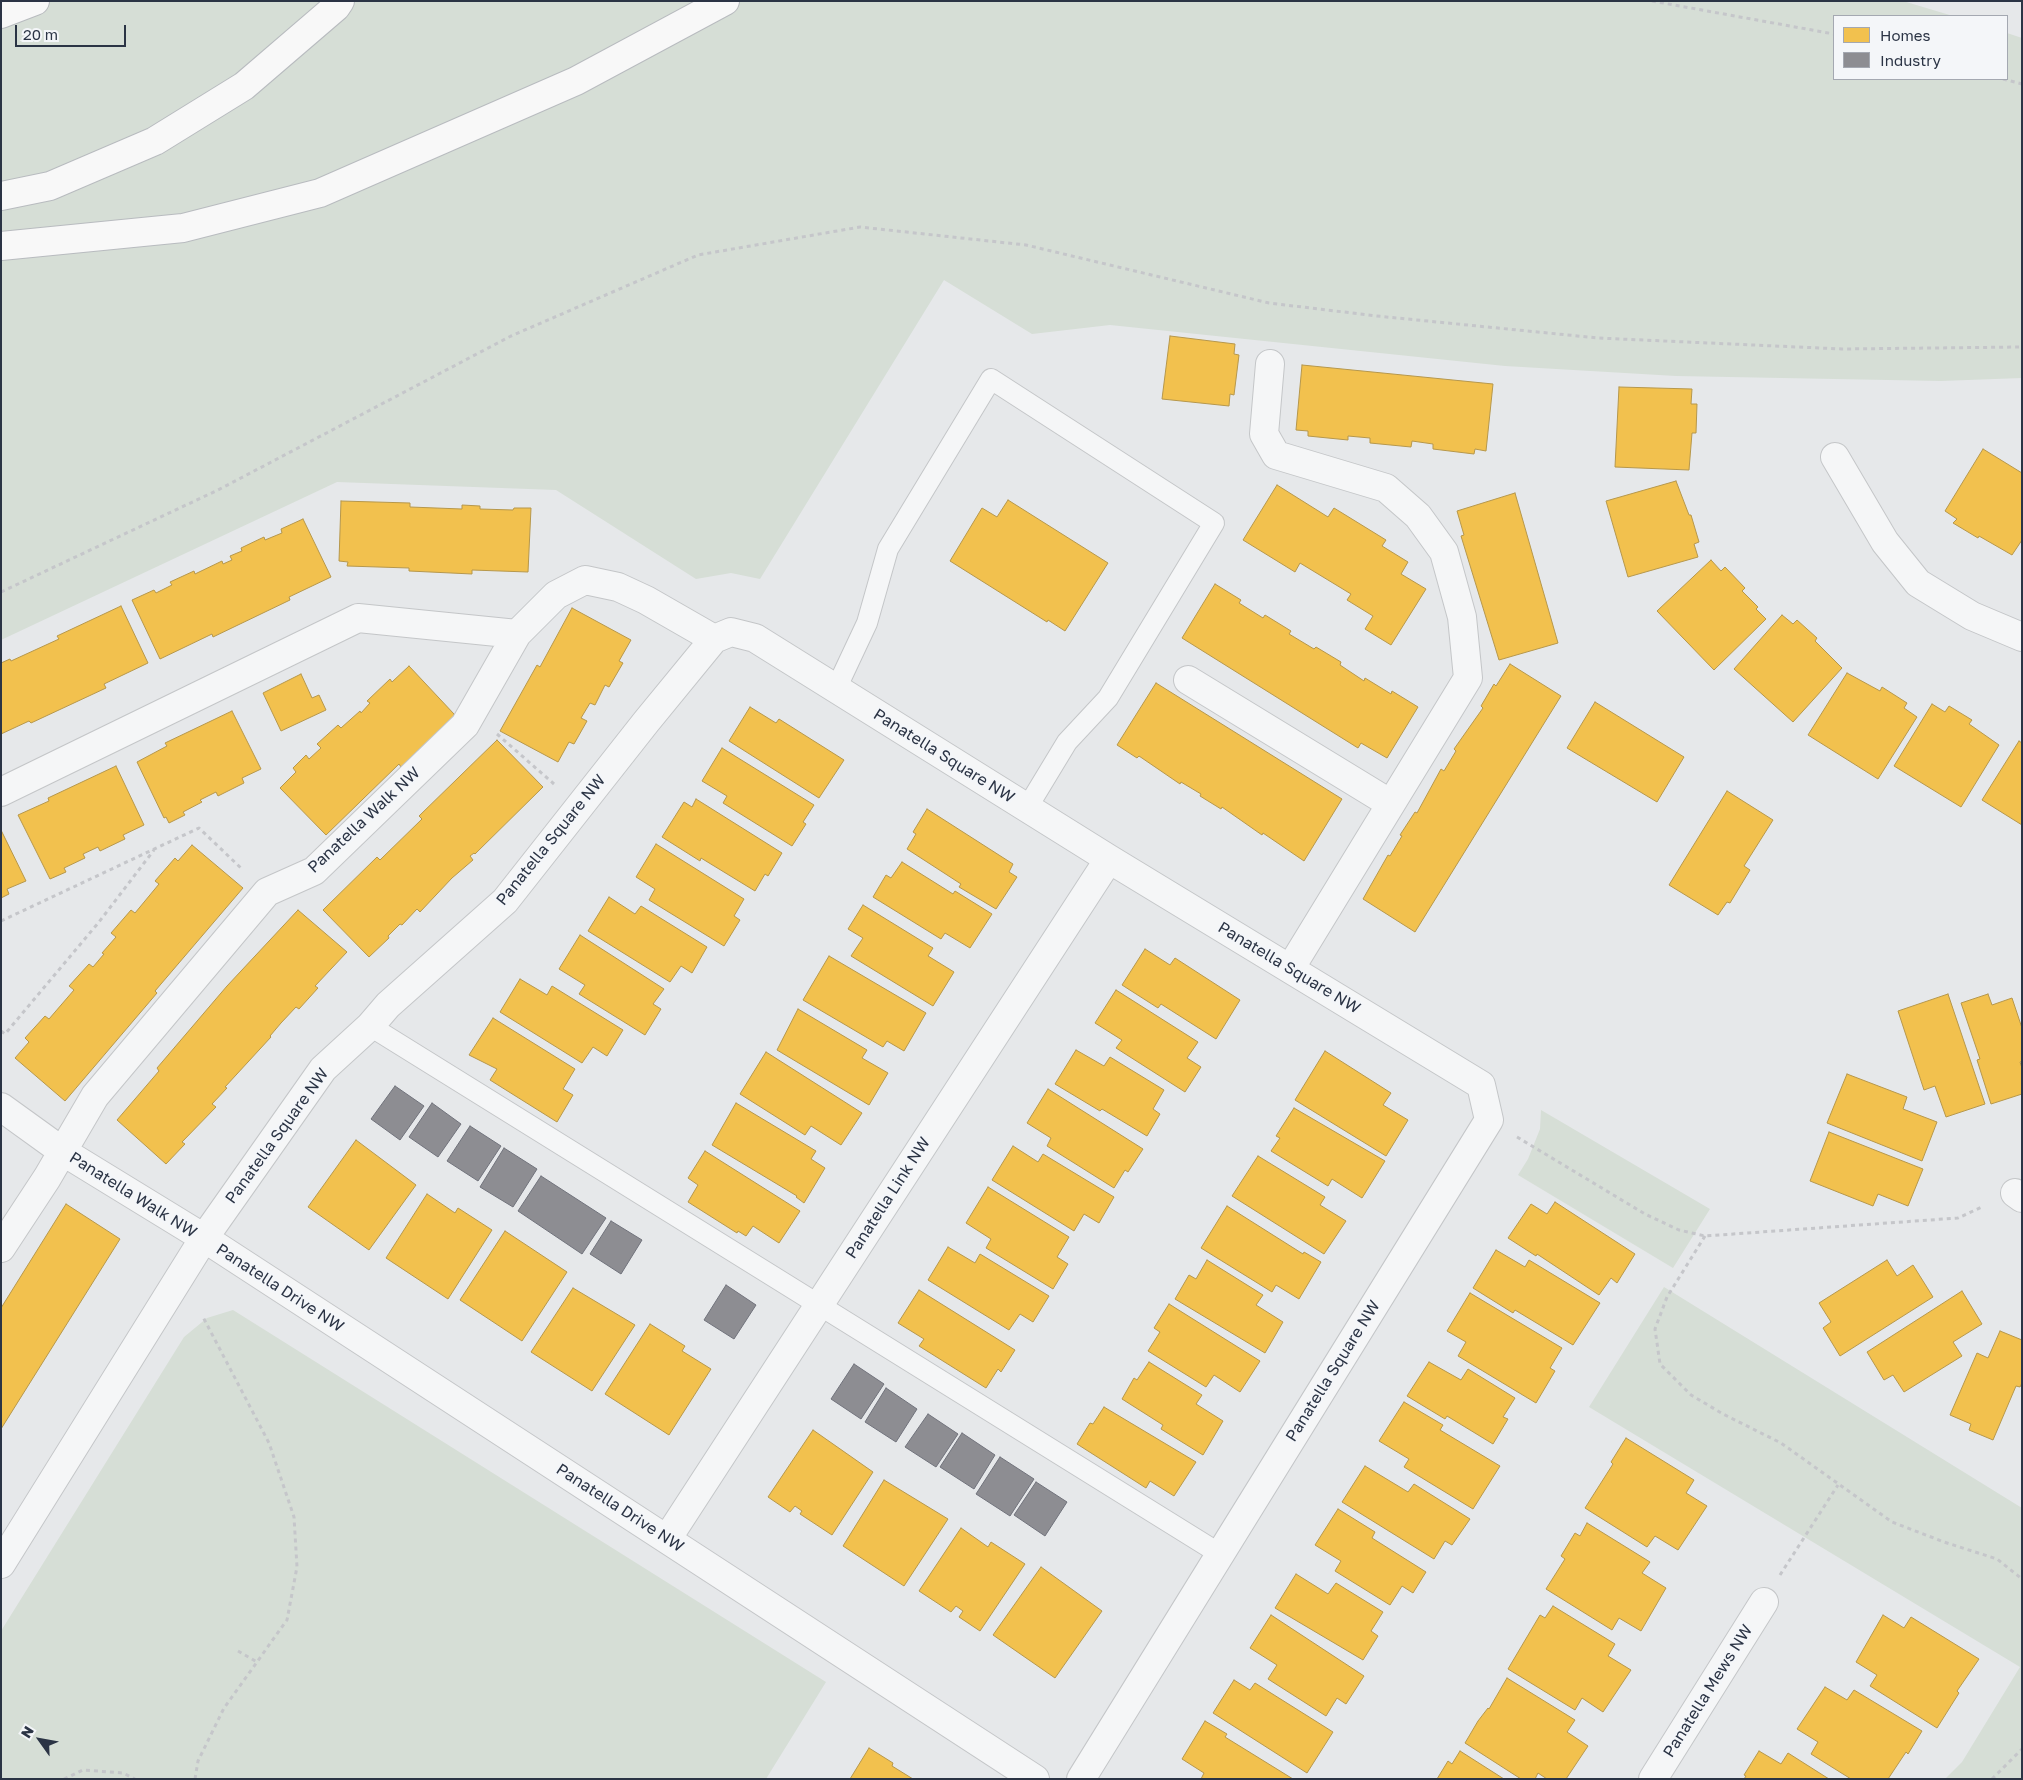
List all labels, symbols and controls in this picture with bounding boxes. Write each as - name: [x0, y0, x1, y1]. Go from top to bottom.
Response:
- scale bar: [18, 15, 129, 47]
- legend: [1833, 15, 2008, 80]
- text: 20 m: [23, 25, 58, 43]
- text: Homes: [1880, 26, 1930, 44]
- text: Industry: [1880, 51, 1941, 69]
- street label: Panatella Square NW: [870, 705, 1018, 807]
- street label: Panatella Walk NW: [304, 763, 424, 877]
- street label: Panatella Square NW: [492, 771, 610, 909]
- street label: Panatella Square NW: [1214, 918, 1364, 1018]
- street label: Panatella Square NW: [221, 1065, 333, 1207]
- street label: Panatella Link NW: [842, 1134, 934, 1262]
- street label: Panatella Walk NW: [66, 1148, 200, 1242]
- street label: Panatella Drive NW: [213, 1240, 347, 1336]
- street label: Panatella Square NW: [1282, 1297, 1384, 1445]
- street label: Panatella Drive NW: [553, 1460, 687, 1556]
- street label: Panatella Mews NW: [1659, 1621, 1757, 1761]
- north arrow: [15, 1715, 65, 1765]
- text: N: [17, 1723, 37, 1741]

